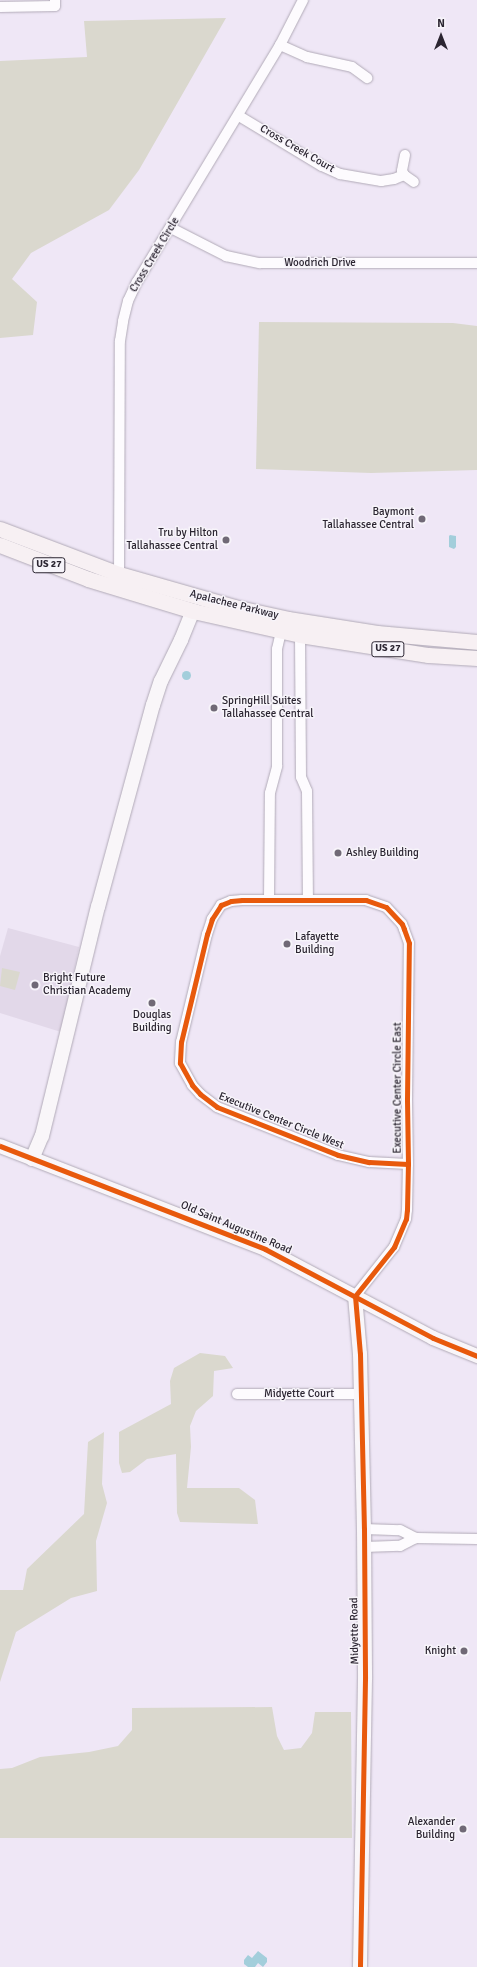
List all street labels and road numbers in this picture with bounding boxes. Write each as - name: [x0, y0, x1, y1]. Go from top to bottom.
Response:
- street label: Cross Creek Court: [257, 122, 337, 176]
- street label: Cross Creek Circle: [127, 215, 183, 295]
- street label: Woodrich Drive: [284, 256, 356, 270]
- road number: US 27: [32, 557, 66, 573]
- street label: Apalachee Parkway: [188, 588, 280, 622]
- road number: US 27: [371, 641, 405, 657]
- street label: Executive Center Circle East: [391, 1022, 405, 1154]
- street label: Executive Center Circle West: [216, 1090, 346, 1152]
- street label: Old Saint Augustine Road: [179, 1199, 293, 1257]
- street label: Midyette Court: [264, 1387, 334, 1401]
- street label: Midyette Road: [348, 1597, 362, 1665]

